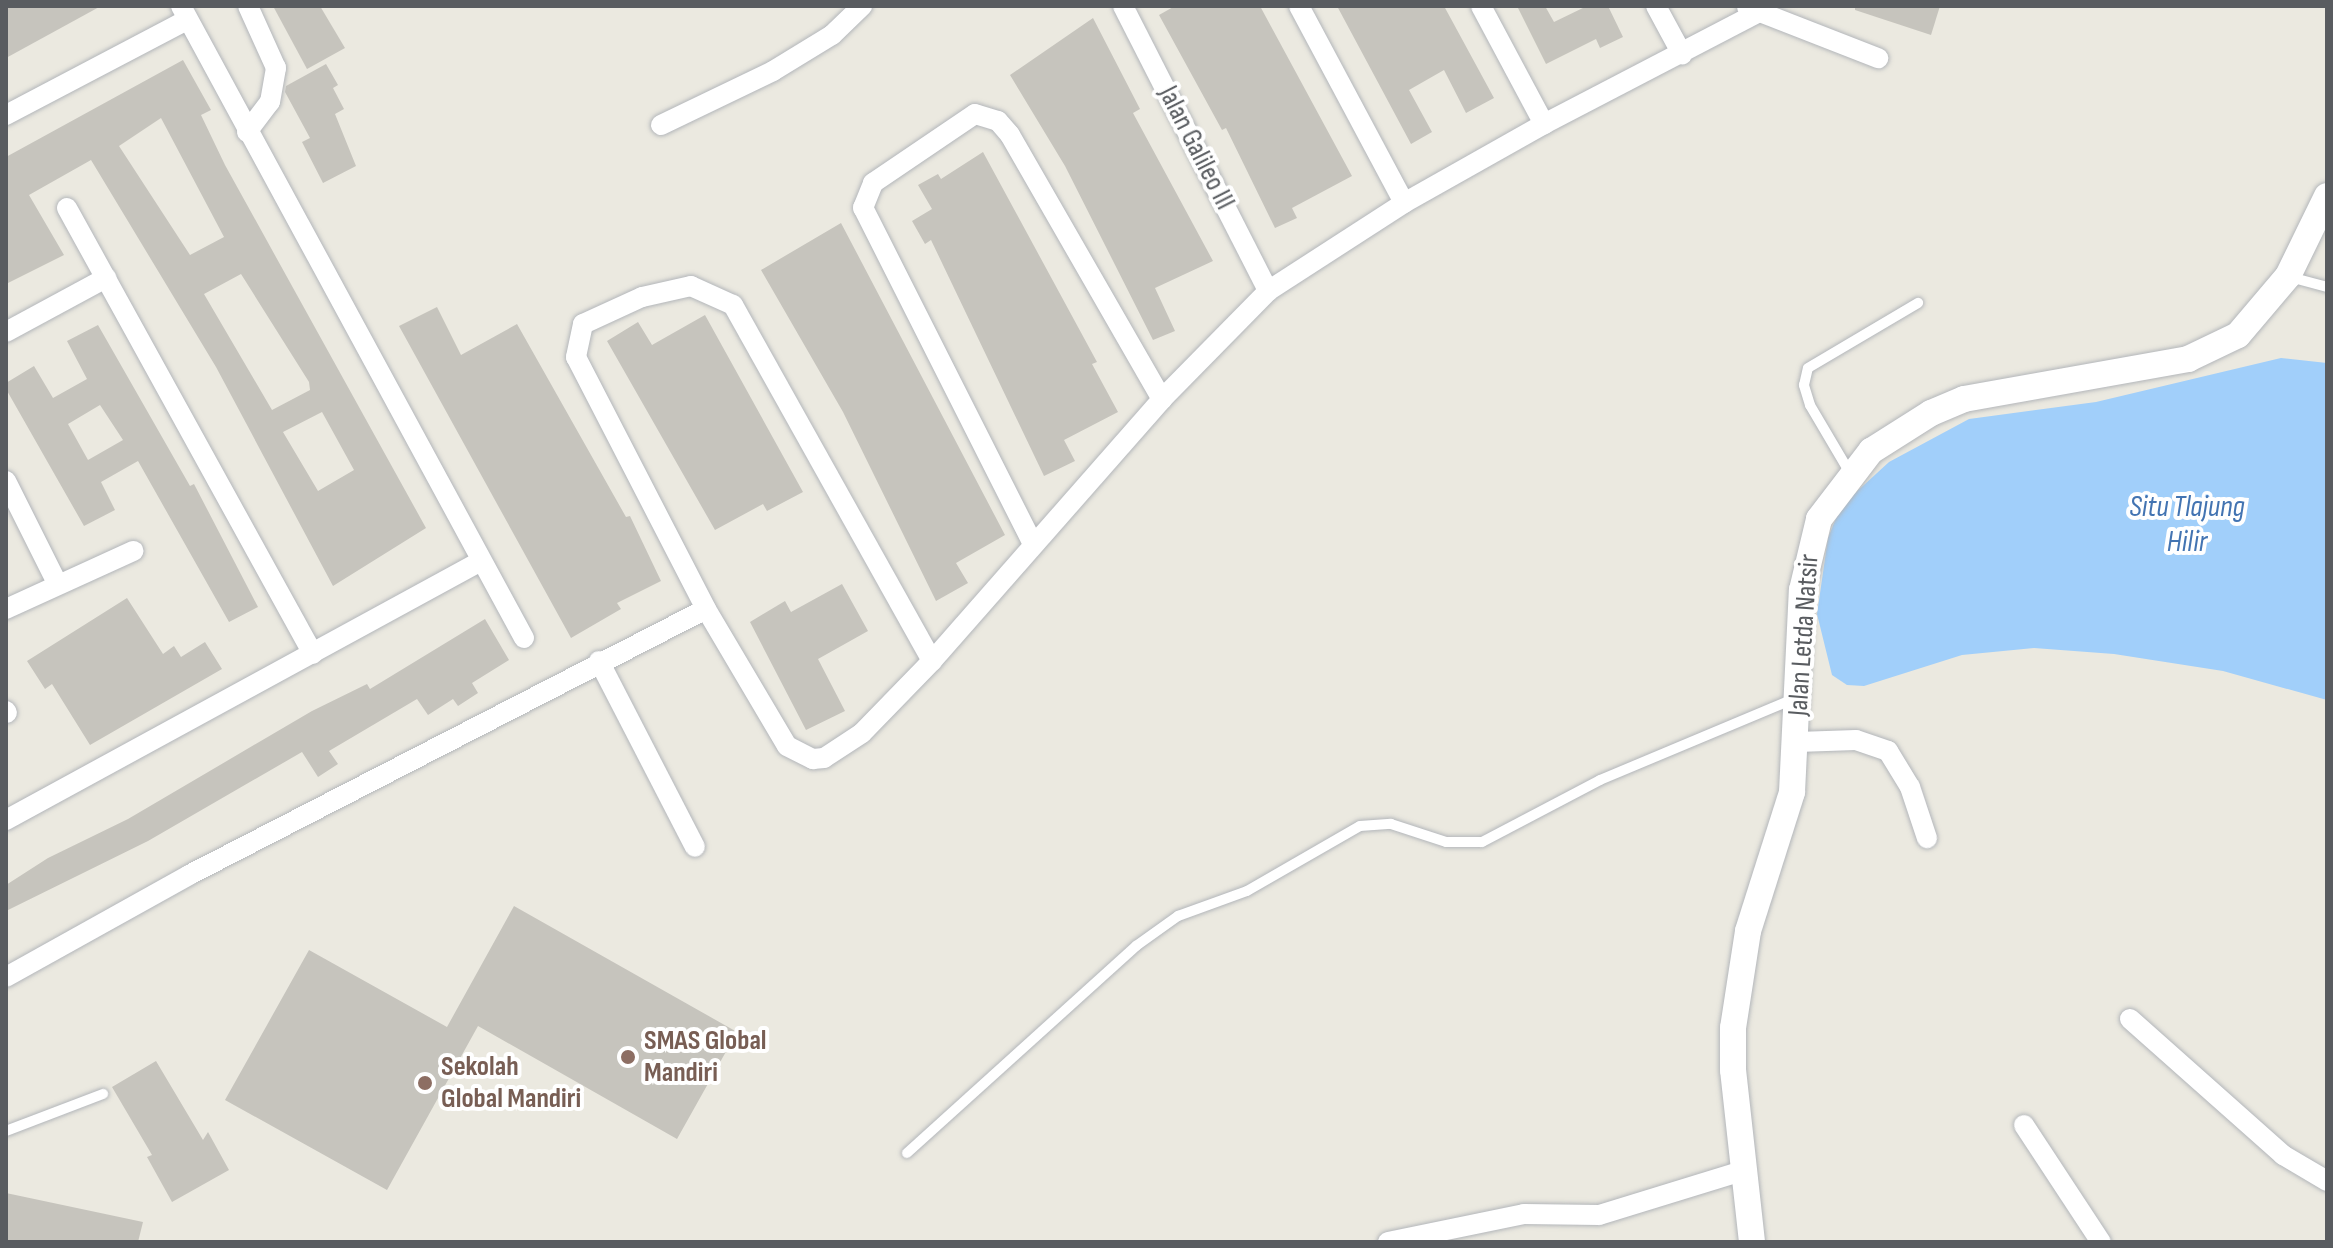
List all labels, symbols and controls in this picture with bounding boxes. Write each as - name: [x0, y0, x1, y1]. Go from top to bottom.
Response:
- street label: Jalan Galileo III: [1151, 81, 1241, 215]
- water label: Situ Tlajung Hilir: [2129, 489, 2245, 560]
- street label: Jalan Letda Natsir: [1782, 553, 1826, 717]
- place label: SMAS Global Mandiri: [644, 1024, 767, 1090]
- marker: SMAS Global Mandiri: [619, 1048, 637, 1066]
- place label: Sekolah Global Mandiri: [441, 1050, 581, 1116]
- marker: Sekolah Global Mandiri: [416, 1074, 434, 1092]

